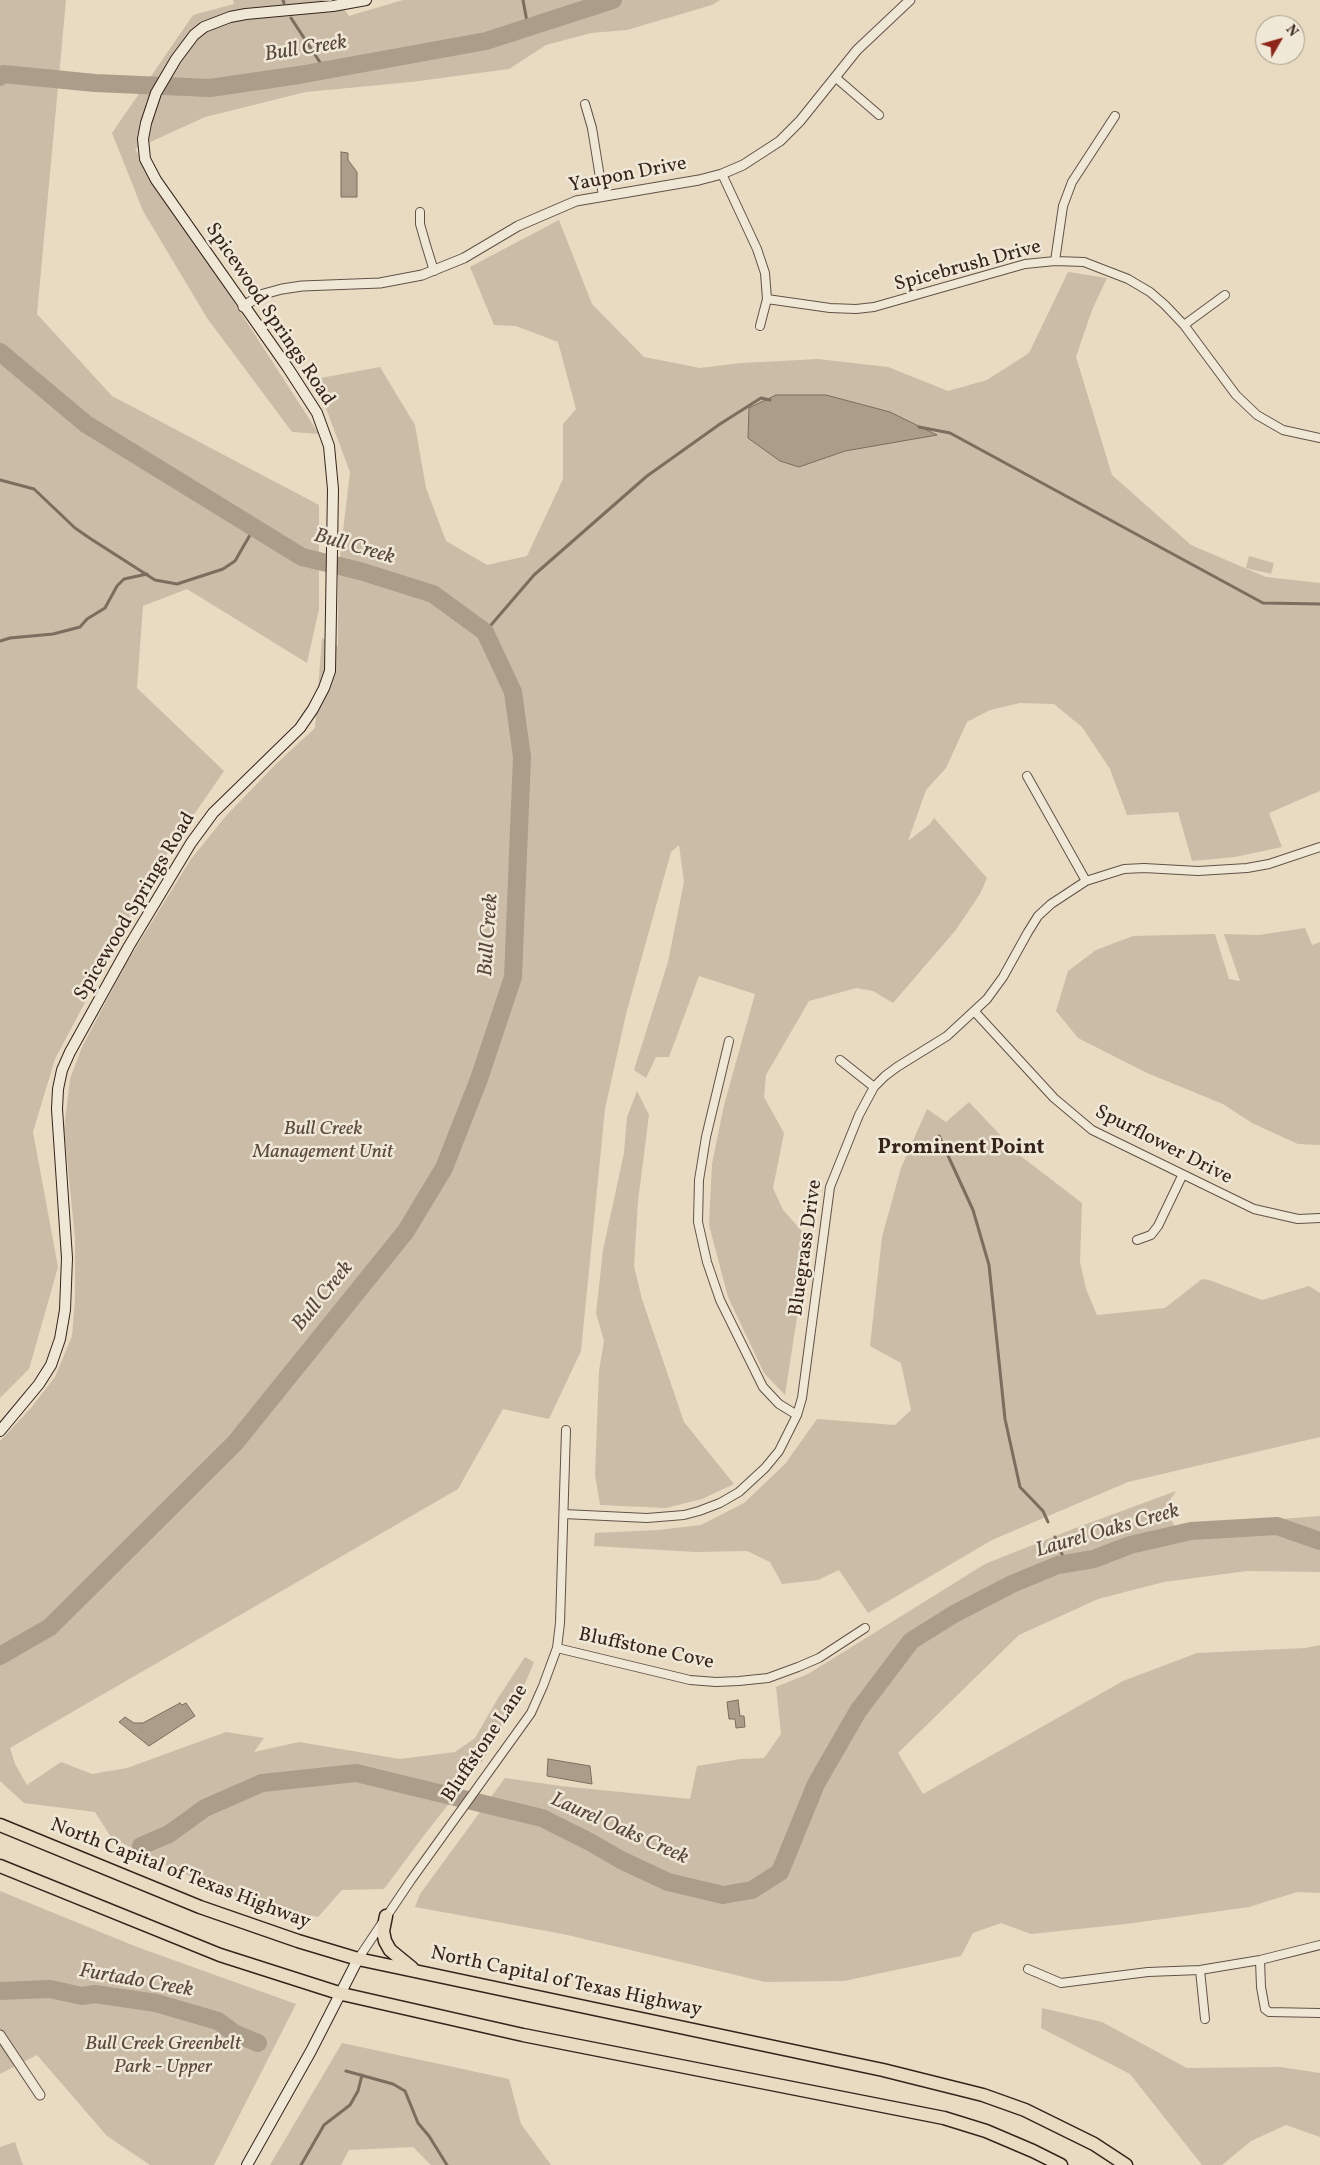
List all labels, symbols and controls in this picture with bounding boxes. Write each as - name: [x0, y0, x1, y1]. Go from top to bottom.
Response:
- north arrow: [1255, 15, 1305, 65]
- text: N: [1281, 21, 1302, 41]
- water label: Bull Creek: [263, 31, 349, 69]
- street label: Yaupon Drive: [567, 153, 689, 199]
- street label: Spicewood Springs Road: [199, 219, 339, 411]
- street label: Spicebrush Drive: [892, 236, 1044, 298]
- water label: Bull Creek: [311, 524, 397, 572]
- street label: Spicewood Springs Road: [70, 809, 202, 1005]
- water label: Bull Creek: [475, 893, 505, 977]
- street label: Spurflower Drive: [1090, 1101, 1236, 1191]
- park label: Bull Creek Management Unit: [253, 1118, 393, 1165]
- district label: Prominent Point: [878, 1136, 1044, 1162]
- street label: Bluegrass Drive: [786, 1178, 828, 1318]
- water label: Bull Creek: [288, 1257, 360, 1337]
- water label: Laurel Oaks Creek: [1033, 1499, 1183, 1565]
- street label: Bluffstone Cove: [576, 1624, 716, 1676]
- street label: Bluffstone Lane: [438, 1680, 534, 1808]
- water label: Laurel Oaks Creek: [546, 1788, 692, 1872]
- street label: North Capital of Texas Highway: [47, 1814, 313, 1936]
- street label: North Capital of Texas Highway: [428, 1943, 704, 2023]
- water label: Furtado Creek: [77, 1960, 195, 2004]
- park label: Bull Creek Greenbelt Park - Upper: [85, 2033, 241, 2080]

